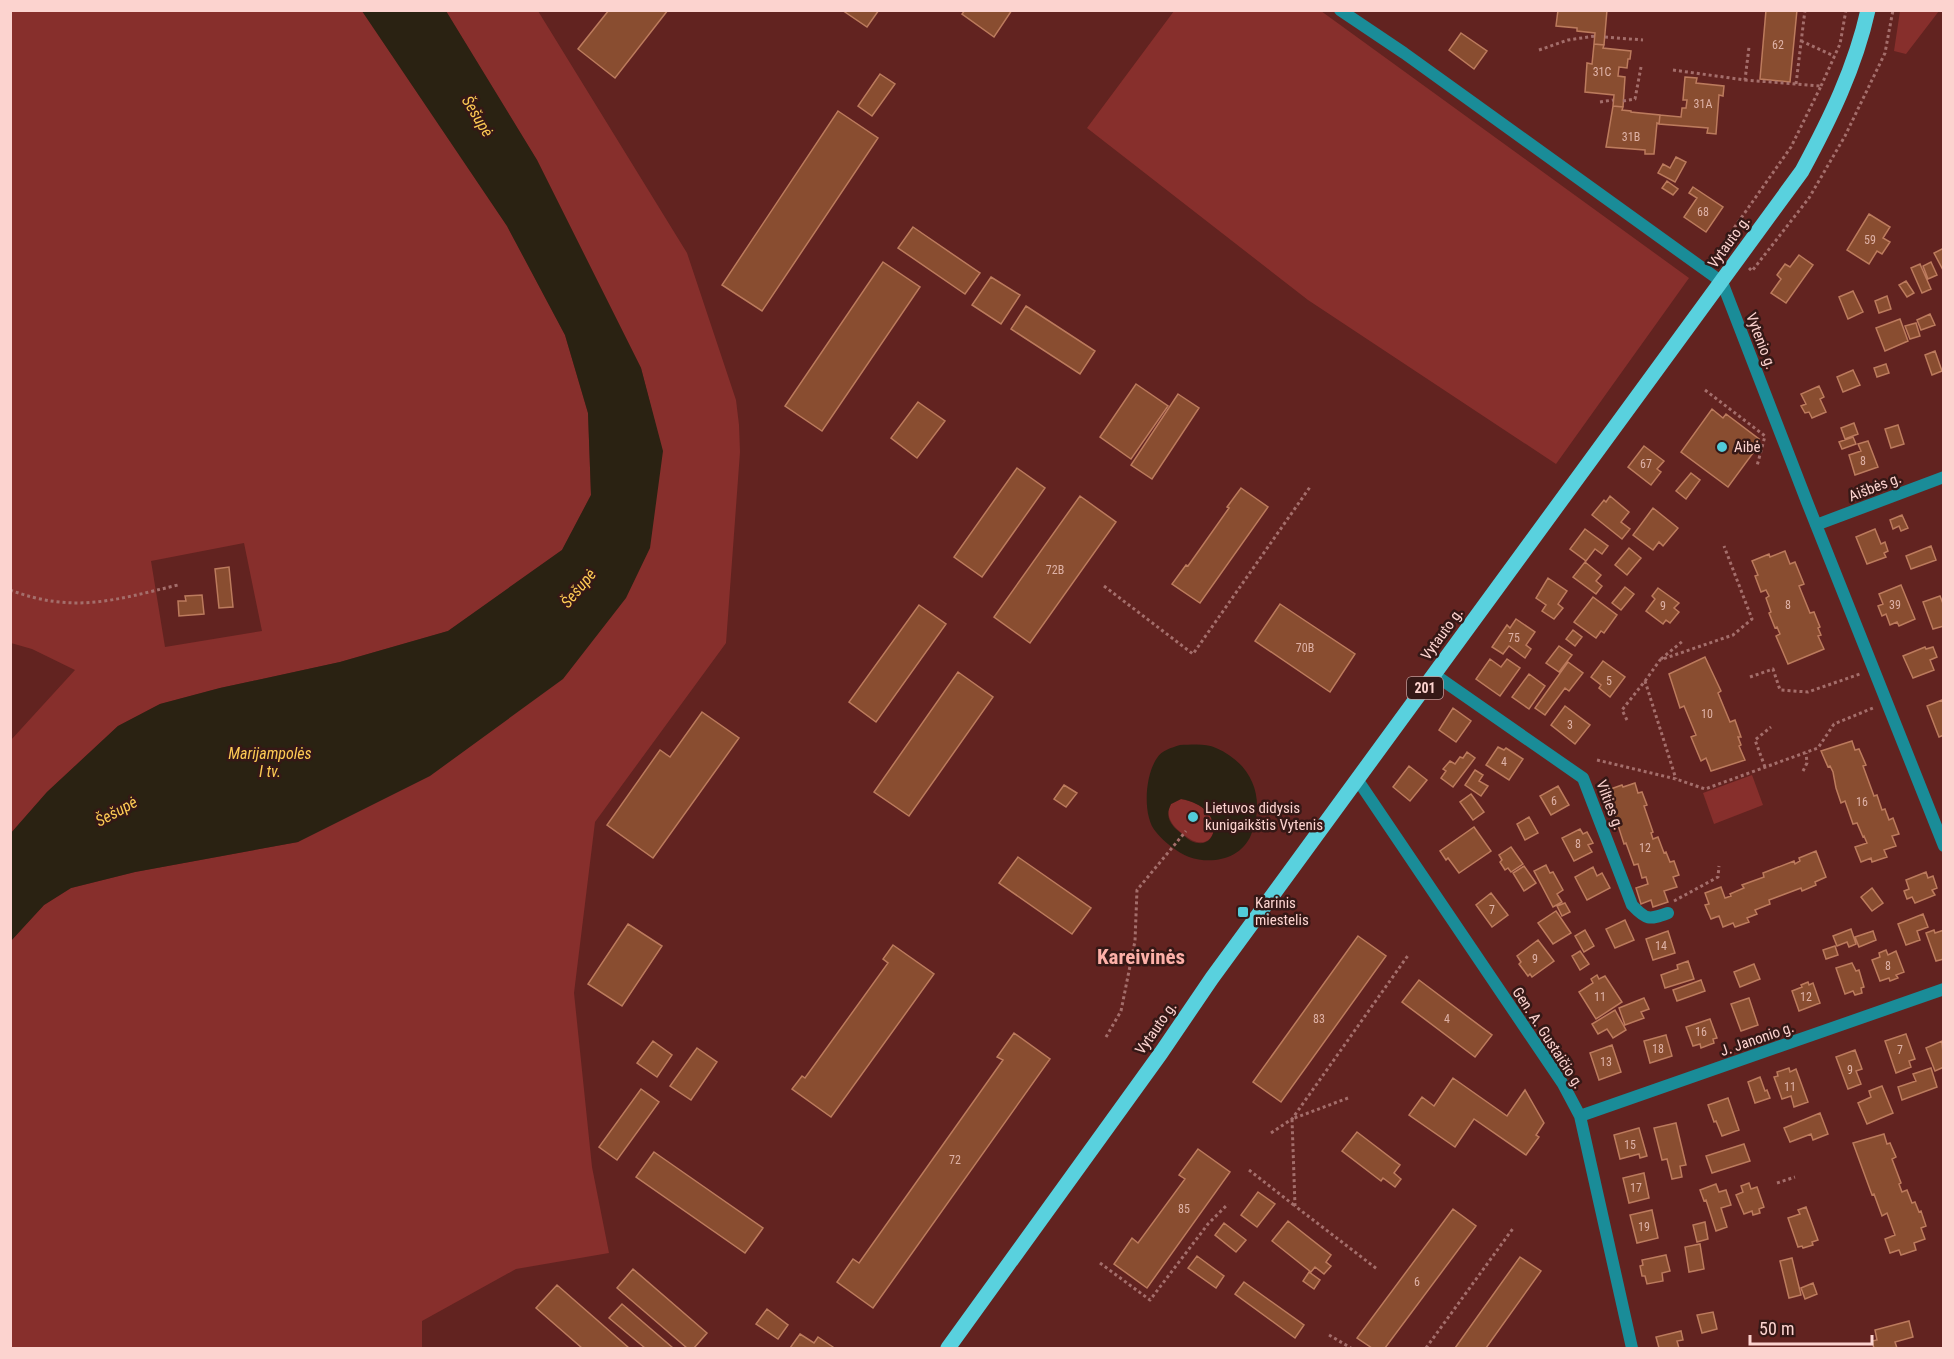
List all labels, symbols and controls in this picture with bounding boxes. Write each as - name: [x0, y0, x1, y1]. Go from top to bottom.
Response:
- house number: 62: [1772, 38, 1784, 52]
- house number: 31C: [1593, 65, 1612, 79]
- water label: Šešupė: [458, 92, 498, 140]
- house number: 31A: [1694, 97, 1712, 111]
- house number: 31B: [1622, 130, 1640, 144]
- house number: 68: [1697, 205, 1709, 219]
- street label: Vytauto g.: [1704, 212, 1754, 272]
- house number: 59: [1864, 233, 1876, 247]
- street label: Vytenio g.: [1742, 310, 1780, 372]
- place label: Aibė: [1734, 438, 1761, 456]
- marker: Aibė: [1715, 440, 1729, 454]
- house number: 8: [1860, 454, 1866, 468]
- house number: 67: [1640, 457, 1652, 471]
- street label: Aišbės g.: [1846, 469, 1904, 505]
- house number: 72B: [1046, 563, 1064, 577]
- water label: Šešupė: [556, 564, 600, 612]
- house number: 8: [1785, 598, 1791, 612]
- house number: 39: [1889, 598, 1901, 612]
- house number: 9: [1660, 599, 1666, 613]
- street label: Vytauto g.: [1417, 604, 1467, 664]
- house number: 75: [1508, 631, 1520, 645]
- house number: 70B: [1296, 641, 1314, 655]
- house number: 5: [1606, 674, 1612, 688]
- road number: 201: [1407, 677, 1443, 699]
- house number: 10: [1701, 707, 1713, 721]
- house number: 3: [1567, 718, 1573, 732]
- water label: Marijampolės I tv.: [228, 744, 312, 781]
- house number: 4: [1501, 755, 1507, 769]
- street label: Vilties g.: [1592, 778, 1628, 832]
- water label: Šešupė: [92, 791, 140, 831]
- house number: 6: [1551, 794, 1557, 808]
- house number: 16: [1856, 795, 1868, 809]
- place label: Lietuvos didysis kunigaikštis Vytenis: [1205, 799, 1323, 834]
- marker: Lietuvos didysis kunigaikštis Vytenis: [1186, 810, 1200, 824]
- house number: 8: [1575, 837, 1581, 851]
- house number: 12: [1639, 841, 1651, 855]
- place label: Karinis miestelis: [1255, 894, 1309, 929]
- house number: 7: [1489, 903, 1495, 917]
- marker: Karinis miestelis: [1236, 905, 1250, 919]
- house number: 14: [1655, 939, 1667, 953]
- district label: Kareivinės: [1097, 945, 1185, 969]
- house number: 9: [1532, 952, 1538, 966]
- house number: 8: [1885, 959, 1891, 973]
- street label: Gen. A. Gustaičio g.: [1509, 984, 1587, 1092]
- house number: 11: [1594, 990, 1606, 1004]
- house number: 12: [1800, 990, 1812, 1004]
- street label: Vytauto g.: [1131, 998, 1181, 1058]
- house number: 83: [1313, 1012, 1325, 1026]
- house number: 4: [1444, 1012, 1450, 1026]
- street label: J. Janonio g.: [1718, 1018, 1796, 1060]
- house number: 16: [1695, 1025, 1707, 1039]
- house number: 18: [1652, 1042, 1664, 1056]
- house number: 7: [1897, 1043, 1903, 1057]
- house number: 13: [1600, 1055, 1612, 1069]
- house number: 9: [1847, 1063, 1853, 1077]
- house number: 11: [1784, 1080, 1796, 1094]
- house number: 15: [1624, 1138, 1636, 1152]
- house number: 72: [949, 1153, 961, 1167]
- house number: 17: [1630, 1181, 1642, 1195]
- house number: 85: [1178, 1202, 1190, 1216]
- house number: 19: [1638, 1220, 1650, 1234]
- house number: 6: [1414, 1275, 1420, 1289]
- scale bar: [1750, 1308, 1872, 1346]
- text: 50 m: [1759, 1318, 1794, 1339]

